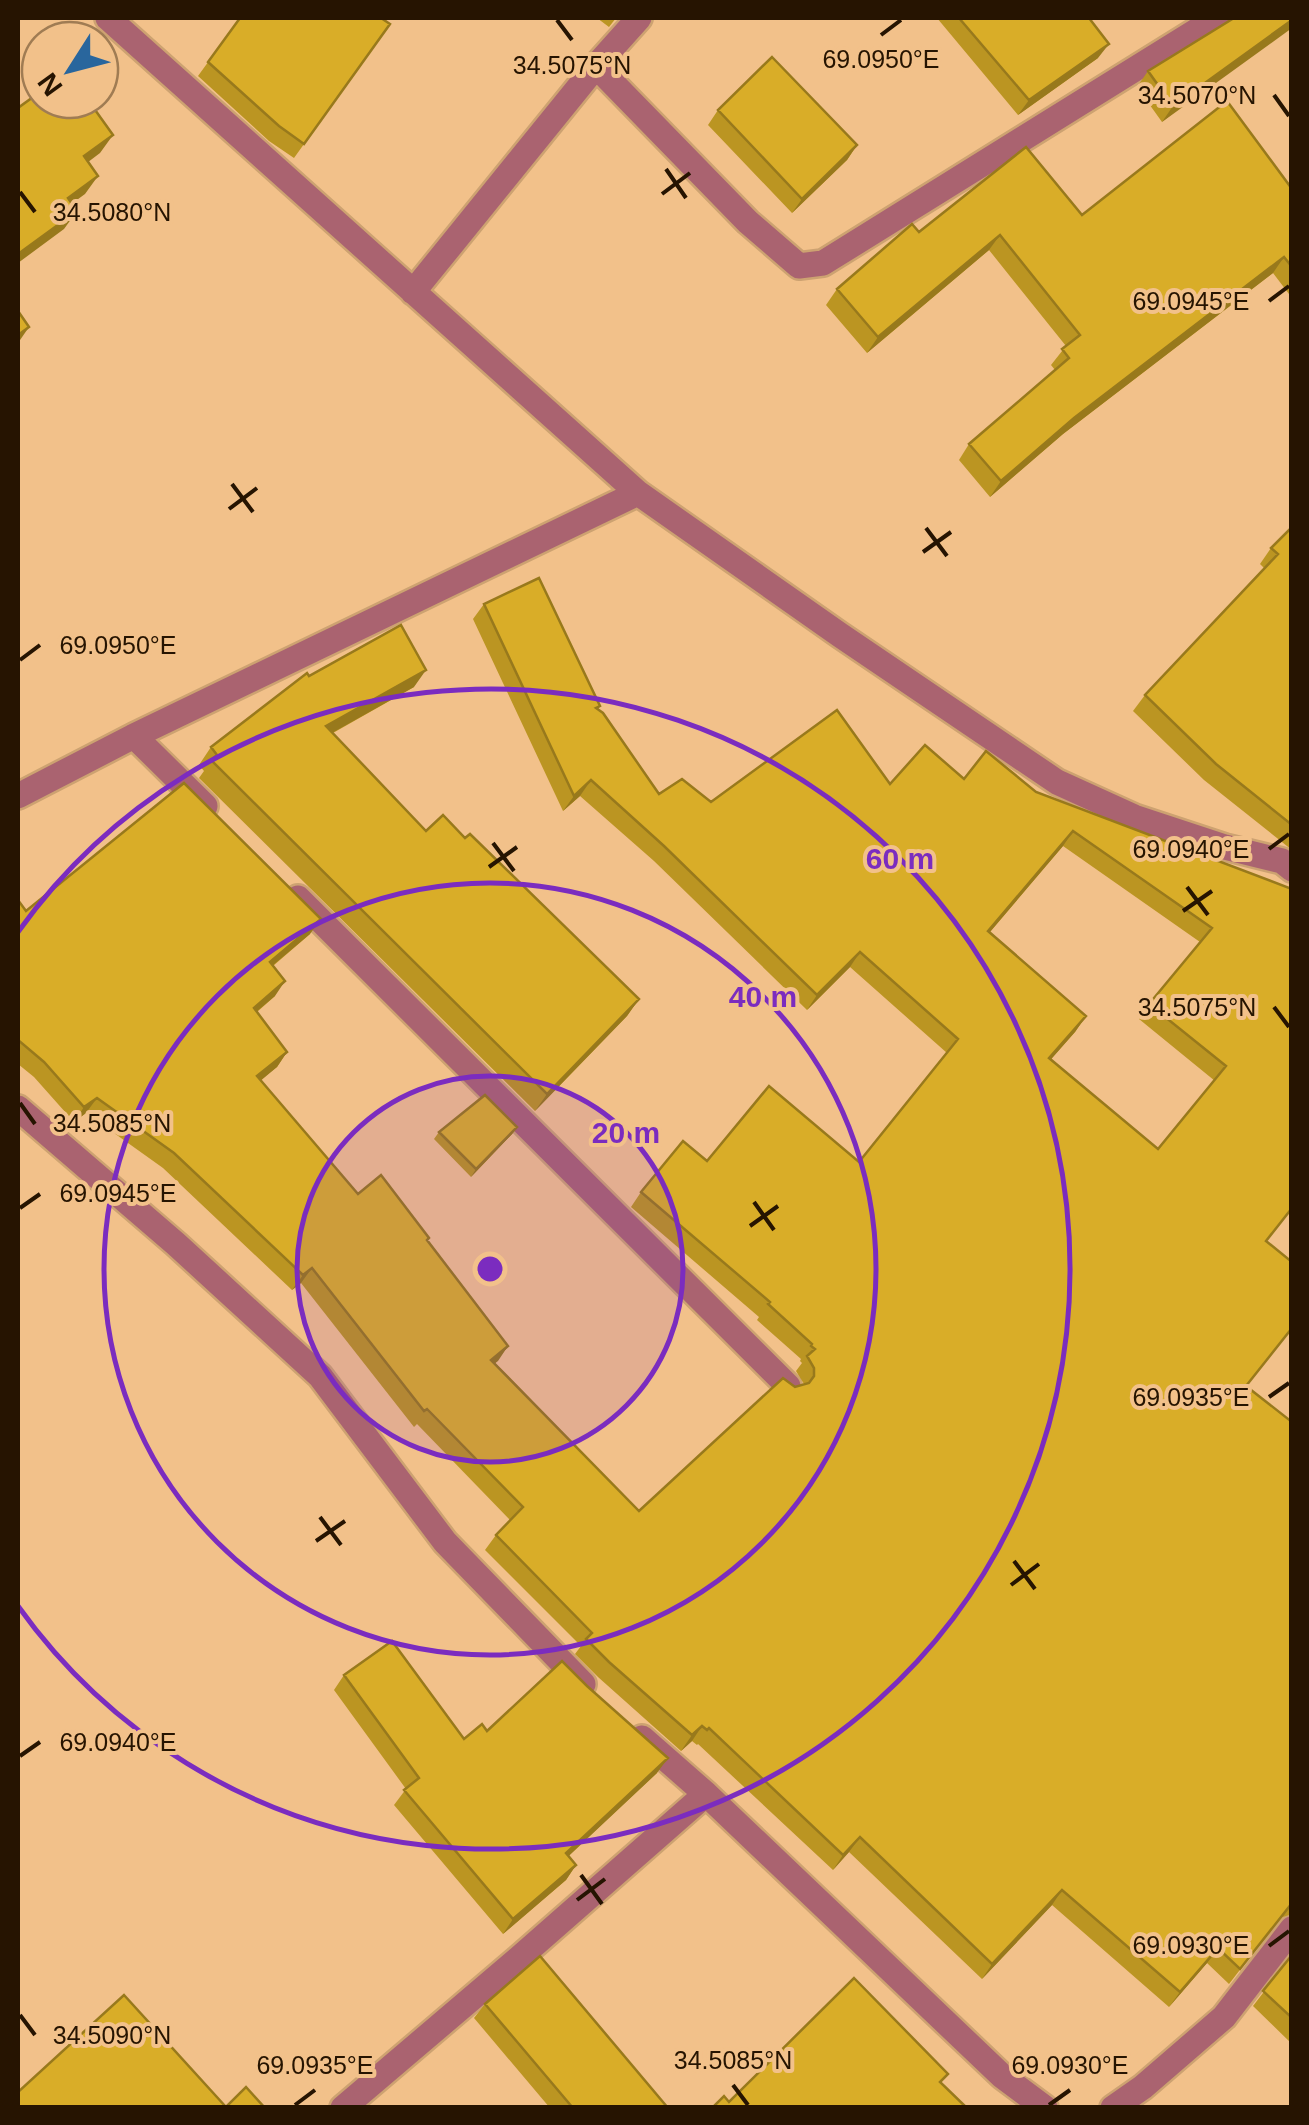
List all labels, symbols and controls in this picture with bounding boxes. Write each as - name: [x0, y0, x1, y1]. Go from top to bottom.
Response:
- north arrow: [20, 20, 120, 120]
- text: 69.0950°E: [822, 45, 940, 73]
- text: 34.5075°N: [513, 51, 631, 79]
- text: N: [32, 67, 69, 102]
- text: 34.5070°N: [1138, 81, 1256, 109]
- text: 34.5080°N: [53, 198, 171, 226]
- text: 69.0945°E: [1132, 287, 1250, 315]
- text: 69.0950°E: [59, 631, 177, 659]
- text: 69.0940°E: [1132, 835, 1250, 863]
- text: 60 m: [866, 842, 934, 875]
- text: 40 m: [729, 980, 797, 1013]
- text: 34.5075°N: [1138, 993, 1256, 1021]
- text: 34.5085°N: [53, 1109, 171, 1137]
- text: 20 m: [592, 1116, 660, 1149]
- text: 69.0945°E: [59, 1179, 177, 1207]
- centre of rings: [472, 1251, 508, 1287]
- text: 69.0935°E: [1132, 1383, 1250, 1411]
- text: 69.0940°E: [59, 1728, 177, 1756]
- text: 69.0930°E: [1132, 1931, 1250, 1959]
- text: 34.5090°N: [53, 2021, 171, 2049]
- text: 34.5085°N: [674, 2046, 792, 2074]
- text: 69.0935°E: [256, 2051, 374, 2079]
- text: 69.0930°E: [1011, 2051, 1129, 2079]

